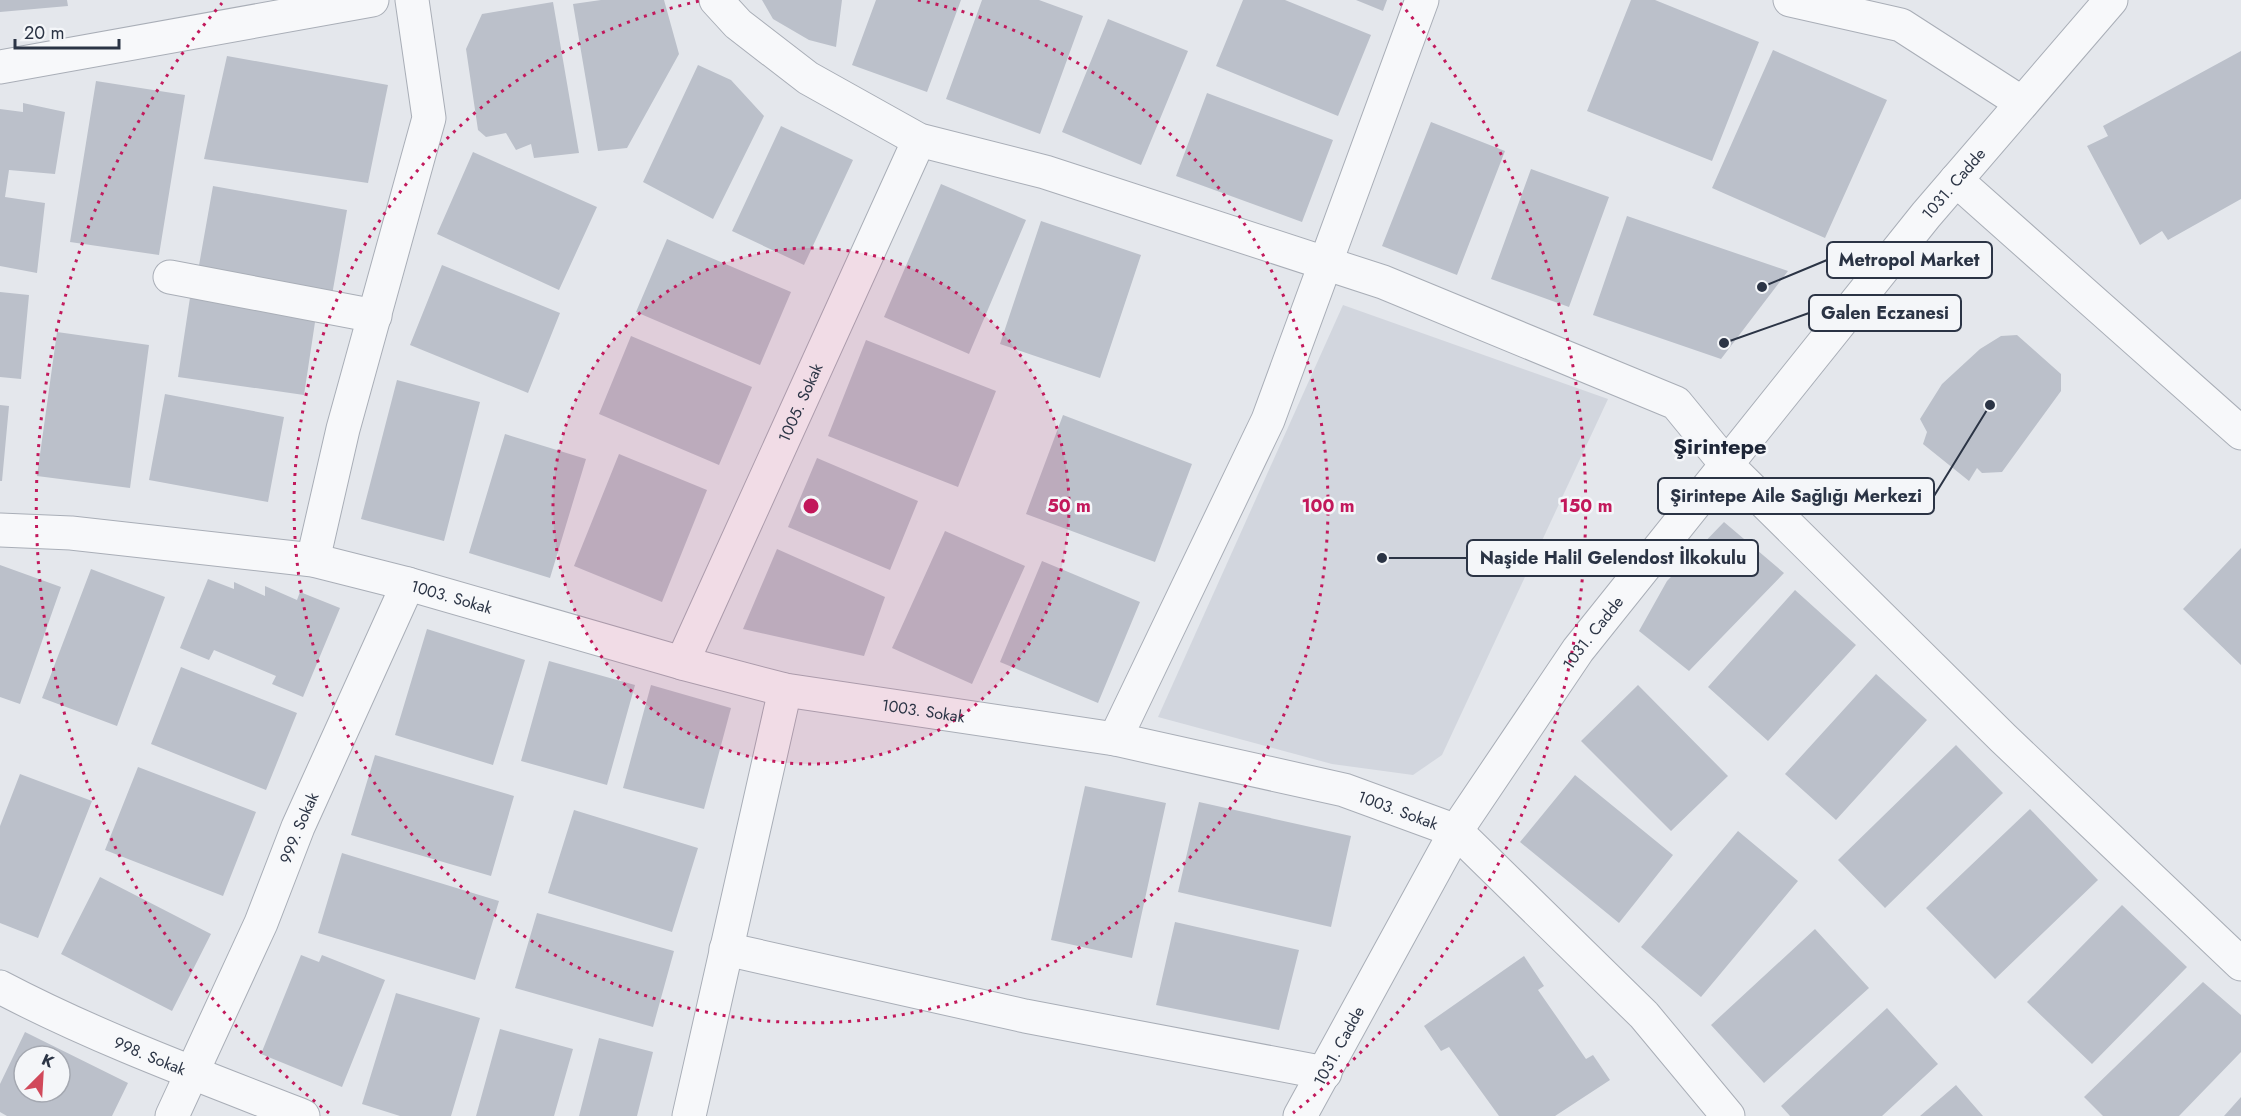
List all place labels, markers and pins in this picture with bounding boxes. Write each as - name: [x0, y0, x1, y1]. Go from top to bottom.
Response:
- callout: Metropol Market: [1827, 242, 1992, 278]
- callout: Galen Eczanesi: [1809, 295, 1961, 331]
- callout: Şirintepe Aile Sağlığı Merkezi: [1658, 478, 1934, 514]
- centre of rings: [801, 496, 821, 516]
- callout: Naşide Halil Gelendost İlkokulu: [1467, 540, 1758, 576]

